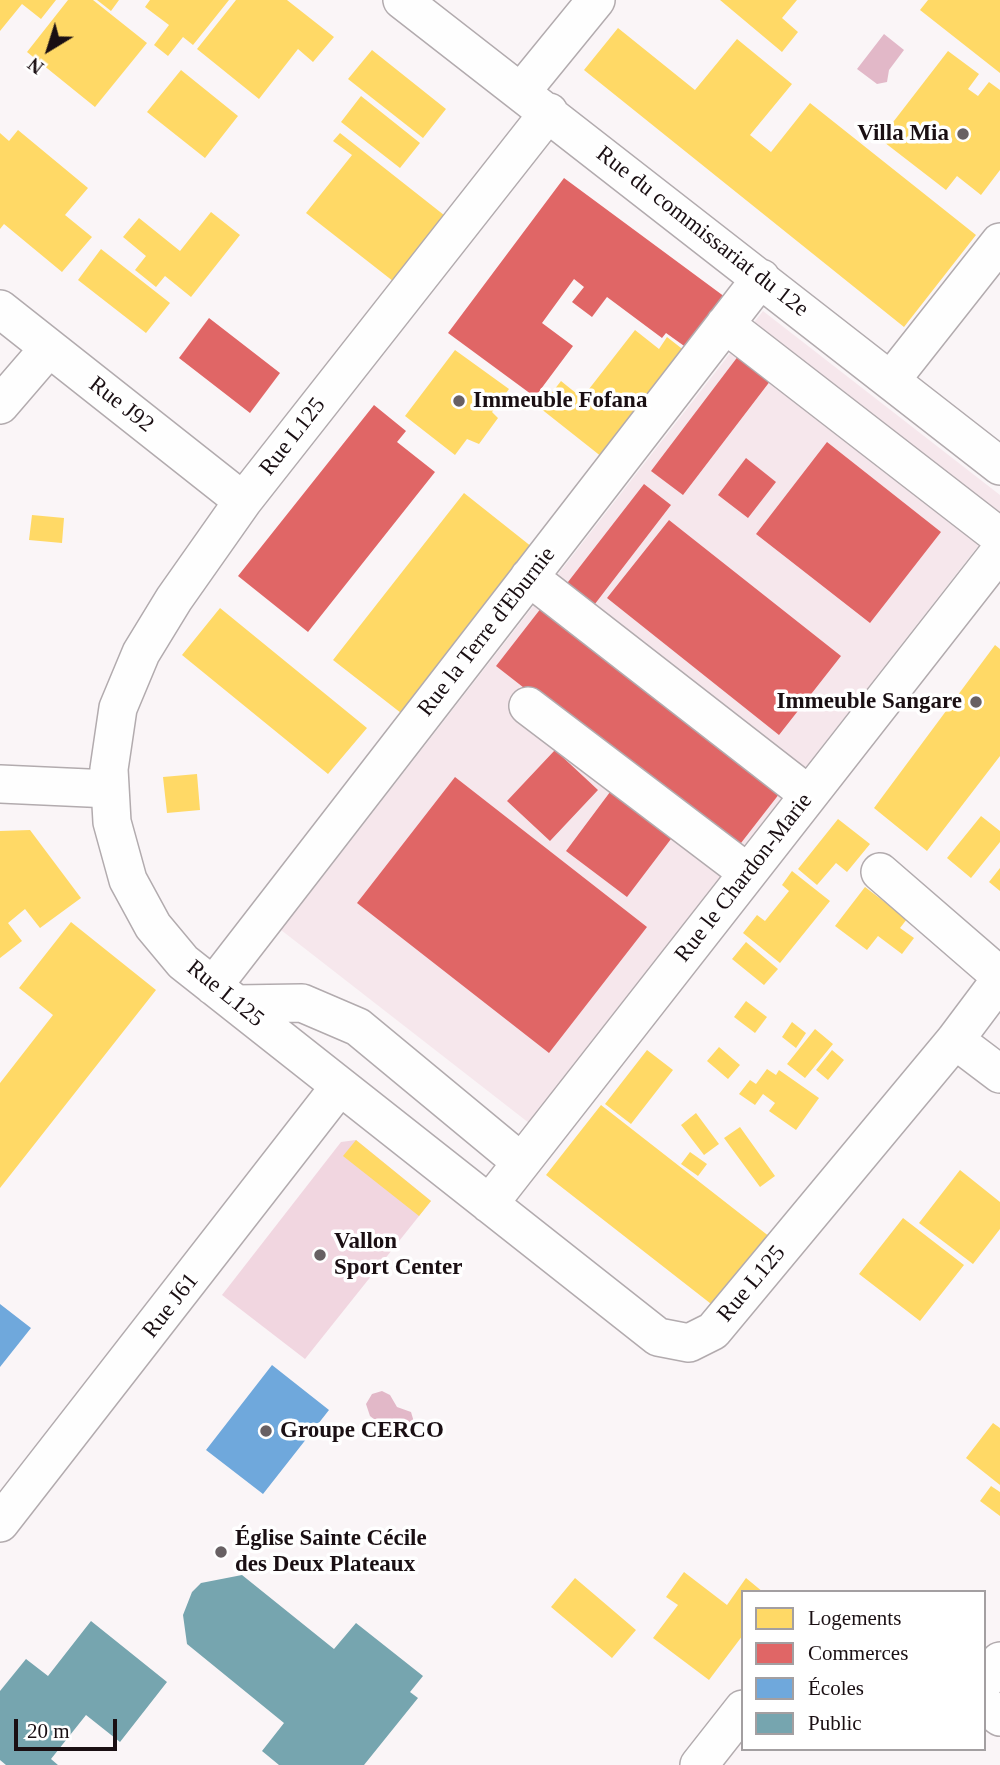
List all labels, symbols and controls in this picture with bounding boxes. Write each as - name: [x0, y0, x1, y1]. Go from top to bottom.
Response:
- north arrow: [14, 14, 84, 84]
- text: N: [24, 53, 48, 78]
- place label: Villa Mia: [857, 120, 949, 148]
- marker: Villa Mia: [955, 126, 971, 142]
- street label: Rue du commissariat du 12e: [590, 141, 814, 323]
- street label: Rue J92: [83, 371, 159, 439]
- place label: Immeuble Fofana: [473, 387, 647, 415]
- street label: Rue L125: [254, 393, 332, 481]
- marker: Immeuble Fofana: [451, 393, 467, 409]
- street label: Rue la Terre d'Eburnie: [412, 542, 562, 722]
- place label: Immeuble Sangare: [777, 688, 962, 716]
- marker: Immeuble Sangare: [968, 694, 984, 710]
- street label: Rue le Chardon-Marie: [669, 788, 819, 968]
- street label: Rue L125: [181, 955, 269, 1033]
- place label: Vallon Sport Center: [334, 1228, 462, 1282]
- street label: Rue L125: [712, 1240, 792, 1328]
- marker: Vallon Sport Center: [312, 1247, 328, 1263]
- street label: Rue J61: [137, 1268, 205, 1344]
- place label: Groupe CERCO: [280, 1417, 444, 1445]
- marker: Groupe CERCO: [258, 1423, 274, 1439]
- place label: Église Sainte Cécile des Deux Plateaux: [235, 1525, 427, 1579]
- marker: Église Sainte Cécile des Deux Plateaux: [213, 1544, 229, 1560]
- legend: [741, 1590, 986, 1751]
- text: Logements: [808, 1606, 901, 1630]
- text: Commerces: [808, 1641, 908, 1665]
- text: Écoles: [808, 1676, 864, 1700]
- scale bar: [18, 1706, 121, 1750]
- text: Public: [808, 1711, 862, 1735]
- text: 20 m: [27, 1719, 70, 1743]

